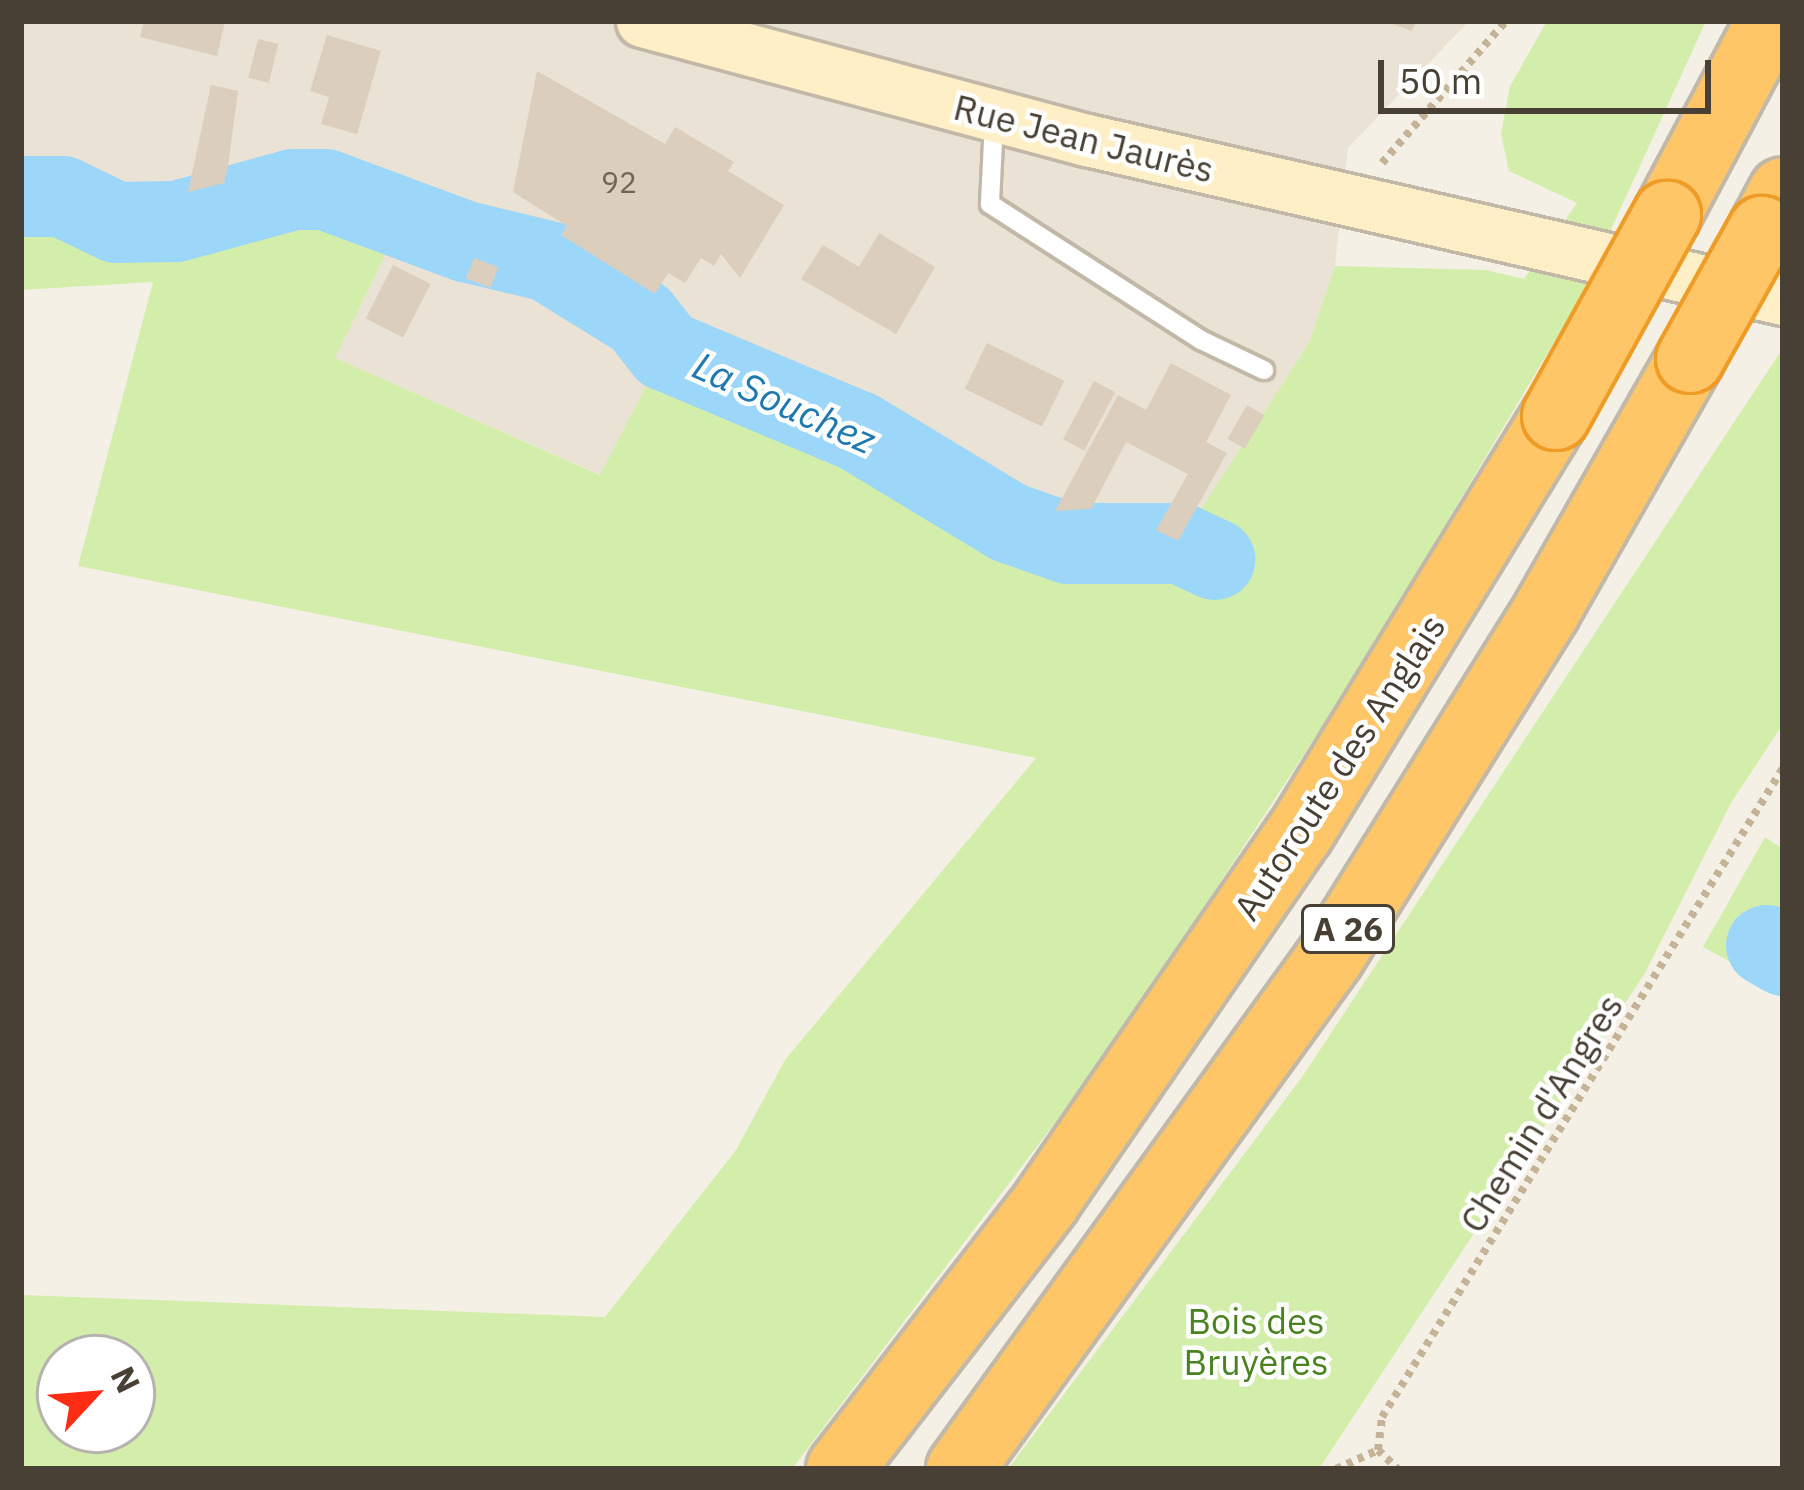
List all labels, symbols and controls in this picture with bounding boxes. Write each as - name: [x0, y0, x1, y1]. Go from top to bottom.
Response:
- scale bar: [1384, 36, 1717, 110]
- text: 50 m: [1399, 57, 1482, 104]
- street label: Rue Jean Jaurès: [950, 85, 1218, 191]
- house number: 92: [601, 164, 637, 200]
- water label: La Souchez: [686, 342, 882, 464]
- street label: Autoroute des Anglais: [1224, 606, 1454, 928]
- road number: A 26: [1300, 902, 1396, 956]
- street label: Chemin d'Angres: [1450, 986, 1632, 1240]
- park label: Bois des Bruyères: [1183, 1298, 1329, 1383]
- north arrow: [36, 1334, 156, 1454]
- text: N: [102, 1359, 151, 1399]

